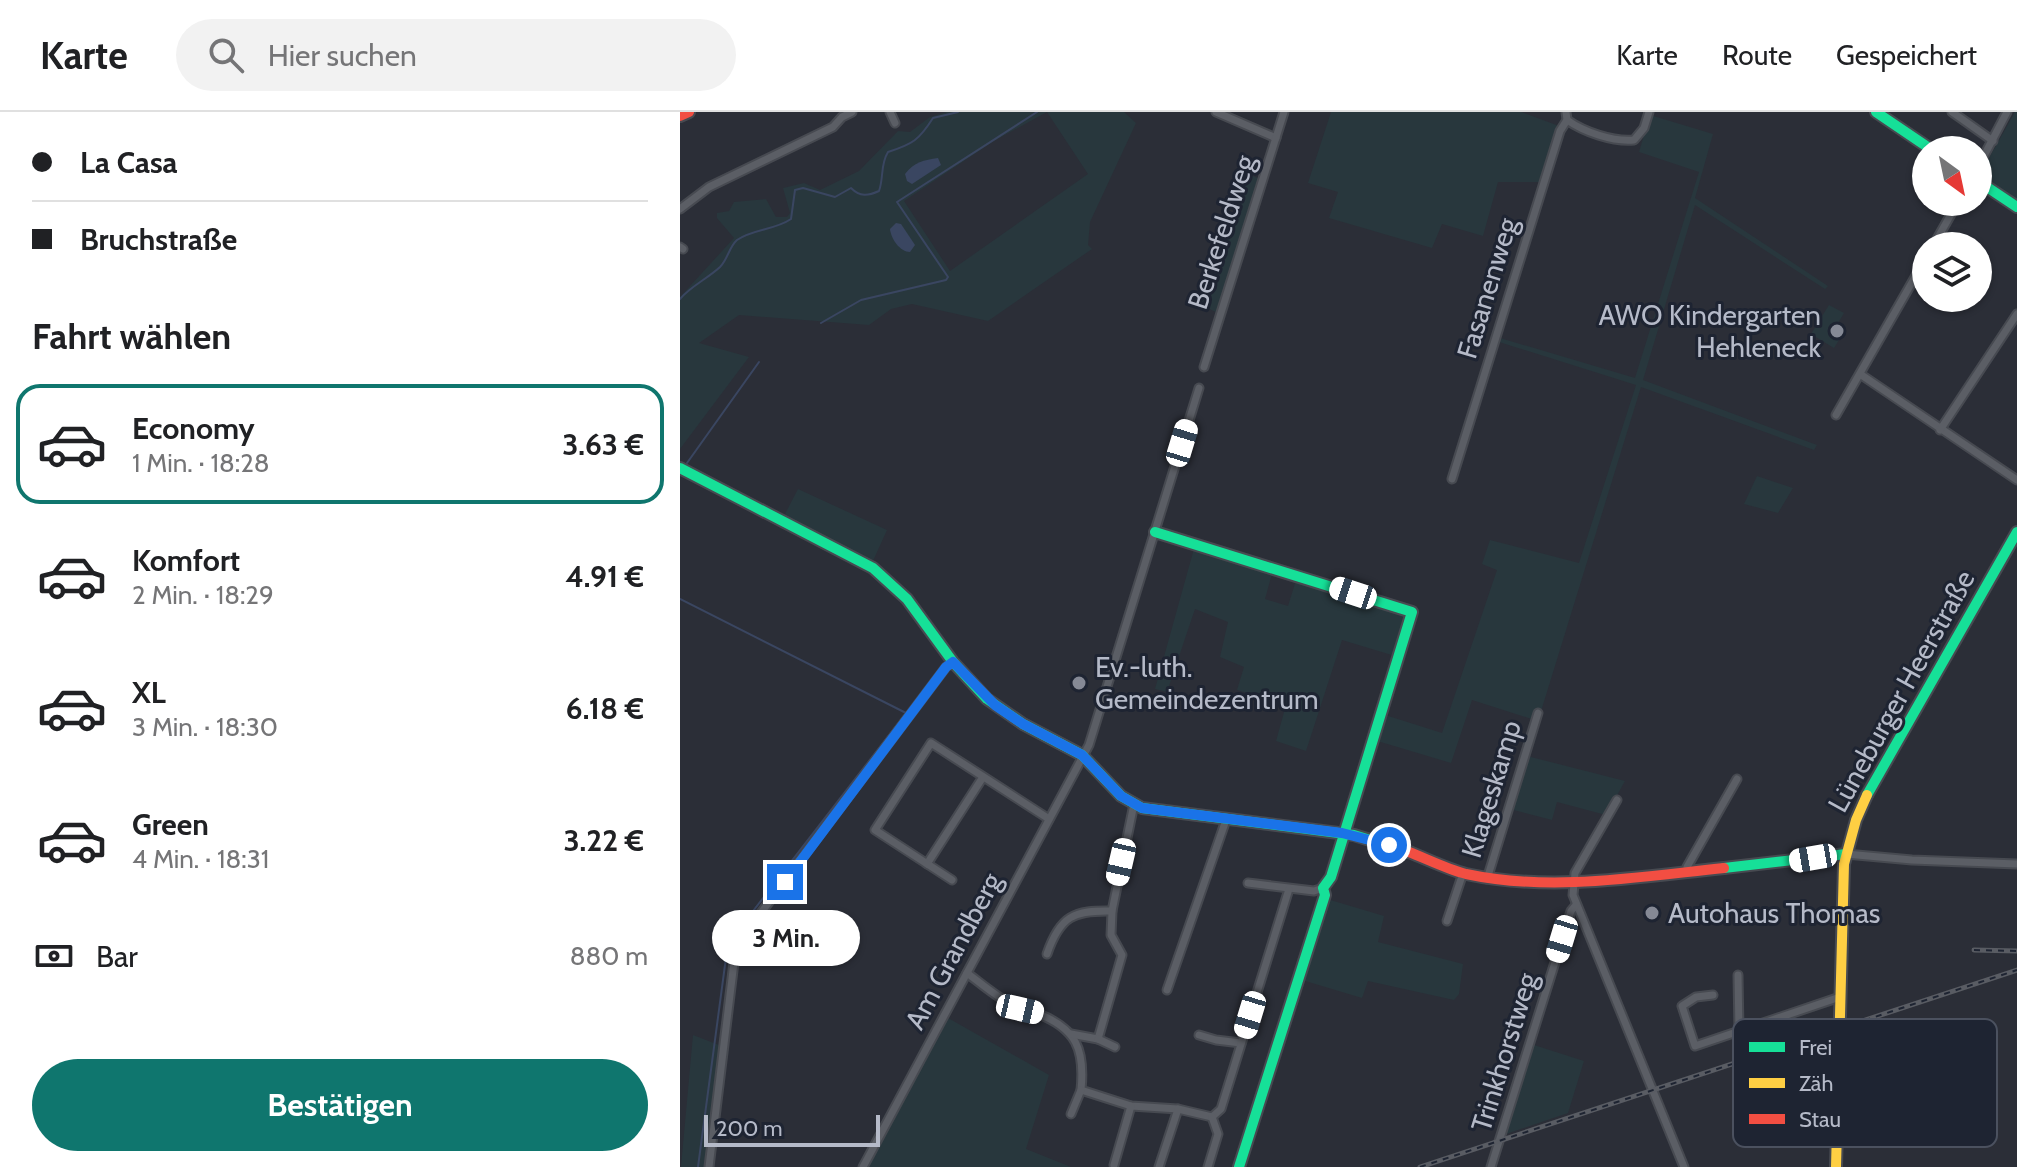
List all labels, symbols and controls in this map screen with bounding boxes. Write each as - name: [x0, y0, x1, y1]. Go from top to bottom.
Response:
- search box: [176, 19, 736, 91]
- text: Karte: [40, 32, 128, 79]
- icon: search: [204, 33, 248, 77]
- text: Hier suchen: [268, 37, 417, 74]
- text: Karte: [1616, 38, 1678, 72]
- text: Route: [1722, 38, 1792, 72]
- text: Gespeichert: [1836, 38, 1977, 72]
- north arrow: [1912, 136, 1992, 216]
- map controls: [1912, 136, 1992, 312]
- text: La Casa: [80, 144, 178, 181]
- street label: Berkefeldweg: [1180, 150, 1262, 313]
- street label: Fasanenweg: [1449, 213, 1525, 362]
- text: Bruchstraße: [80, 221, 237, 258]
- button: layers: [1912, 232, 1992, 312]
- place label: AWO Kindergarten Hehleneck: [1598, 298, 1821, 364]
- text: Fahrt wählen: [32, 314, 231, 358]
- marker: AWO Kindergarten Hehleneck: [1828, 322, 1846, 340]
- icon: car: [36, 408, 108, 480]
- text: Economy: [132, 410, 255, 447]
- car: [1164, 417, 1200, 469]
- text: 3.63 €: [562, 426, 644, 463]
- text: 1 Min. · 18:28: [132, 447, 270, 479]
- icon: car: [36, 540, 108, 612]
- text: Komfort: [132, 542, 240, 579]
- text: 4.91 €: [565, 558, 644, 595]
- street label: Lüneburger Heerstraße: [1820, 564, 1982, 818]
- car: [1326, 574, 1380, 612]
- text: 2 Min. · 18:29: [132, 579, 274, 611]
- place label: Ev.-luth. Gemeindezentrum: [1095, 650, 1319, 716]
- icon: car: [36, 672, 108, 744]
- text: XL: [132, 674, 166, 711]
- marker: Ev.-luth. Gemeindezentrum: [1070, 674, 1088, 692]
- text: 6.18 €: [566, 690, 644, 727]
- text: 3 Min. · 18:30: [132, 711, 278, 743]
- street label: Klageskamp: [1454, 716, 1528, 862]
- icon: car: [36, 804, 108, 876]
- text: Green: [132, 806, 209, 843]
- text: 3.22 €: [563, 822, 644, 859]
- route start: [1371, 827, 1407, 863]
- car: [1104, 836, 1138, 888]
- car: [1787, 842, 1839, 874]
- text: 4 Min. · 18:31: [132, 843, 269, 875]
- route end: [767, 864, 803, 900]
- street label: Am Grandberg: [897, 866, 1009, 1035]
- place label: Autohaus Thomas: [1668, 896, 1880, 930]
- marker: Autohaus Thomas: [1643, 904, 1661, 922]
- callout: 3 Min.: [711, 910, 859, 966]
- car: [1544, 913, 1580, 965]
- text: 3 Min.: [752, 922, 820, 954]
- icon: cash: [32, 934, 76, 978]
- text: Bar: [96, 938, 138, 975]
- text: 880 m: [570, 940, 648, 972]
- street label: Trinkhorstweg: [1464, 967, 1545, 1136]
- car: [1232, 989, 1268, 1041]
- car: [994, 992, 1046, 1026]
- legend: [1733, 1019, 1997, 1147]
- text: Frei: [1799, 1034, 1832, 1061]
- button: Bestätigen: [32, 1059, 648, 1151]
- text: Zäh: [1799, 1070, 1833, 1097]
- text: Stau: [1799, 1106, 1841, 1133]
- scale bar: [704, 1111, 880, 1147]
- text: 200 m: [716, 1115, 782, 1142]

